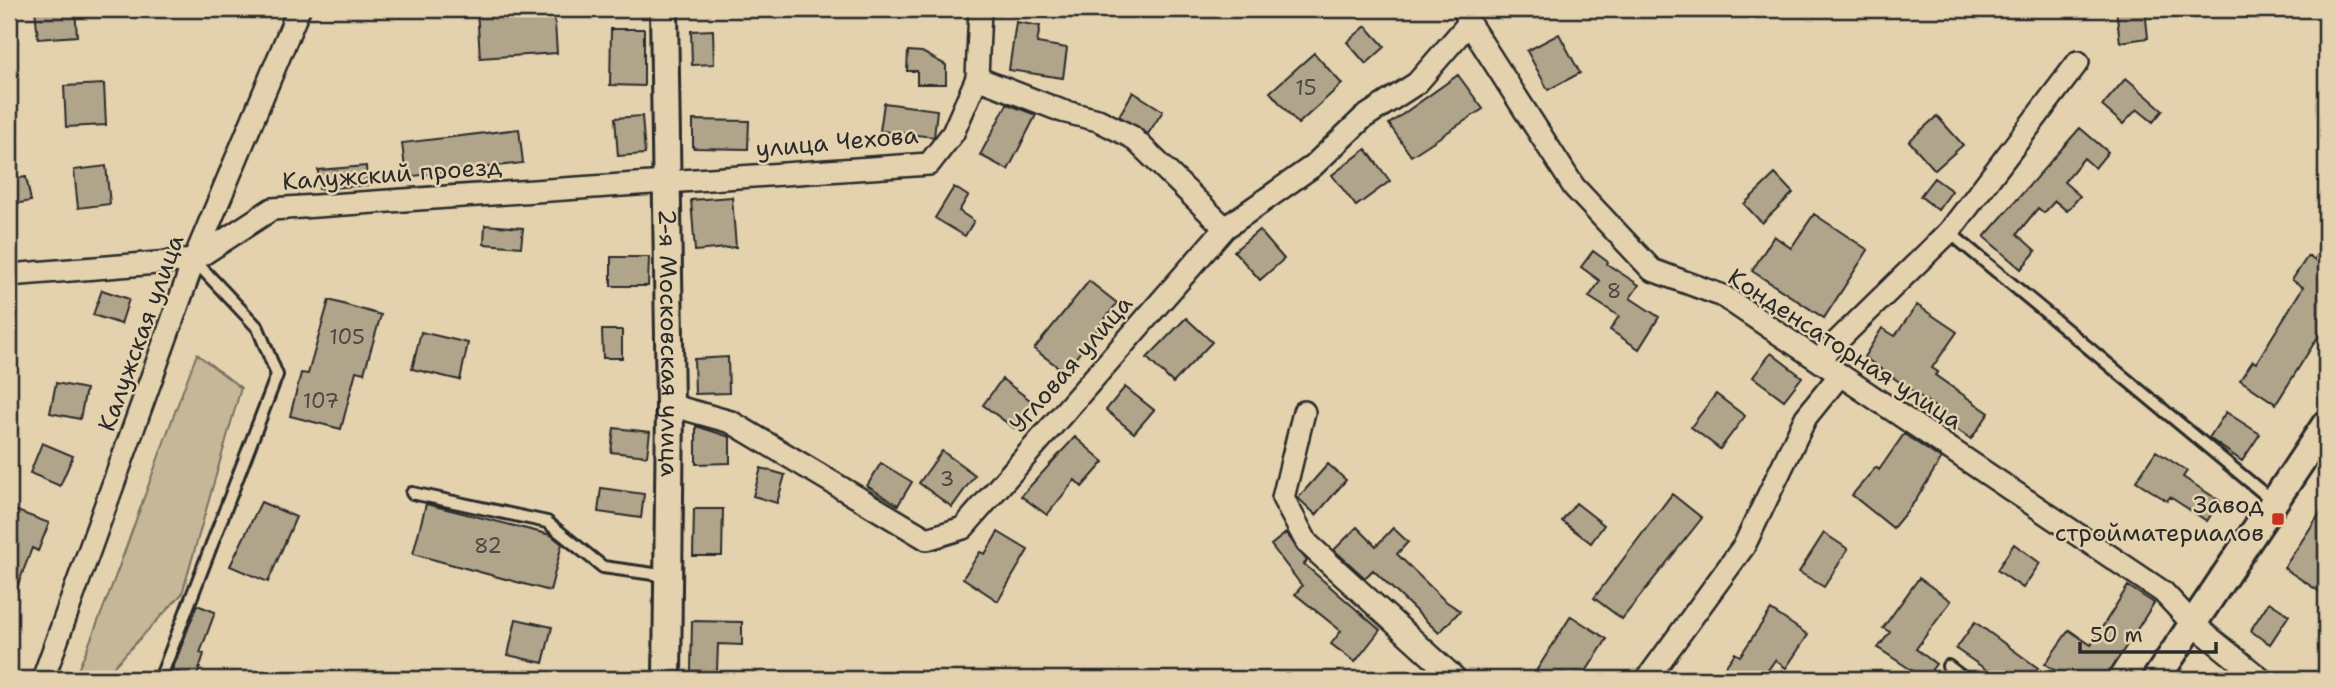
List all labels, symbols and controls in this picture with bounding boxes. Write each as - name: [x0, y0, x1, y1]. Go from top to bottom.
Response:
- house number: 15: [1295, 74, 1317, 102]
- street label: улица Чехова: [754, 119, 920, 165]
- street label: Калужский проезд: [281, 150, 503, 198]
- street label: 2-я Московская улица: [651, 209, 686, 477]
- street label: Калужская улица: [91, 230, 191, 436]
- street label: Конденсаторная улица: [1722, 261, 1968, 437]
- house number: 8: [1607, 277, 1621, 305]
- street label: Угловая улица: [1002, 288, 1140, 440]
- house number: 105: [329, 323, 365, 351]
- house number: 107: [303, 387, 339, 415]
- house number: 3: [940, 465, 954, 493]
- place label: Завод стройматериалов: [2055, 489, 2264, 549]
- marker: Завод стройматериалов: [2270, 511, 2286, 527]
- house number: 82: [474, 532, 502, 560]
- scale bar: [2080, 611, 2216, 655]
- text: 50 m: [2090, 621, 2143, 649]

